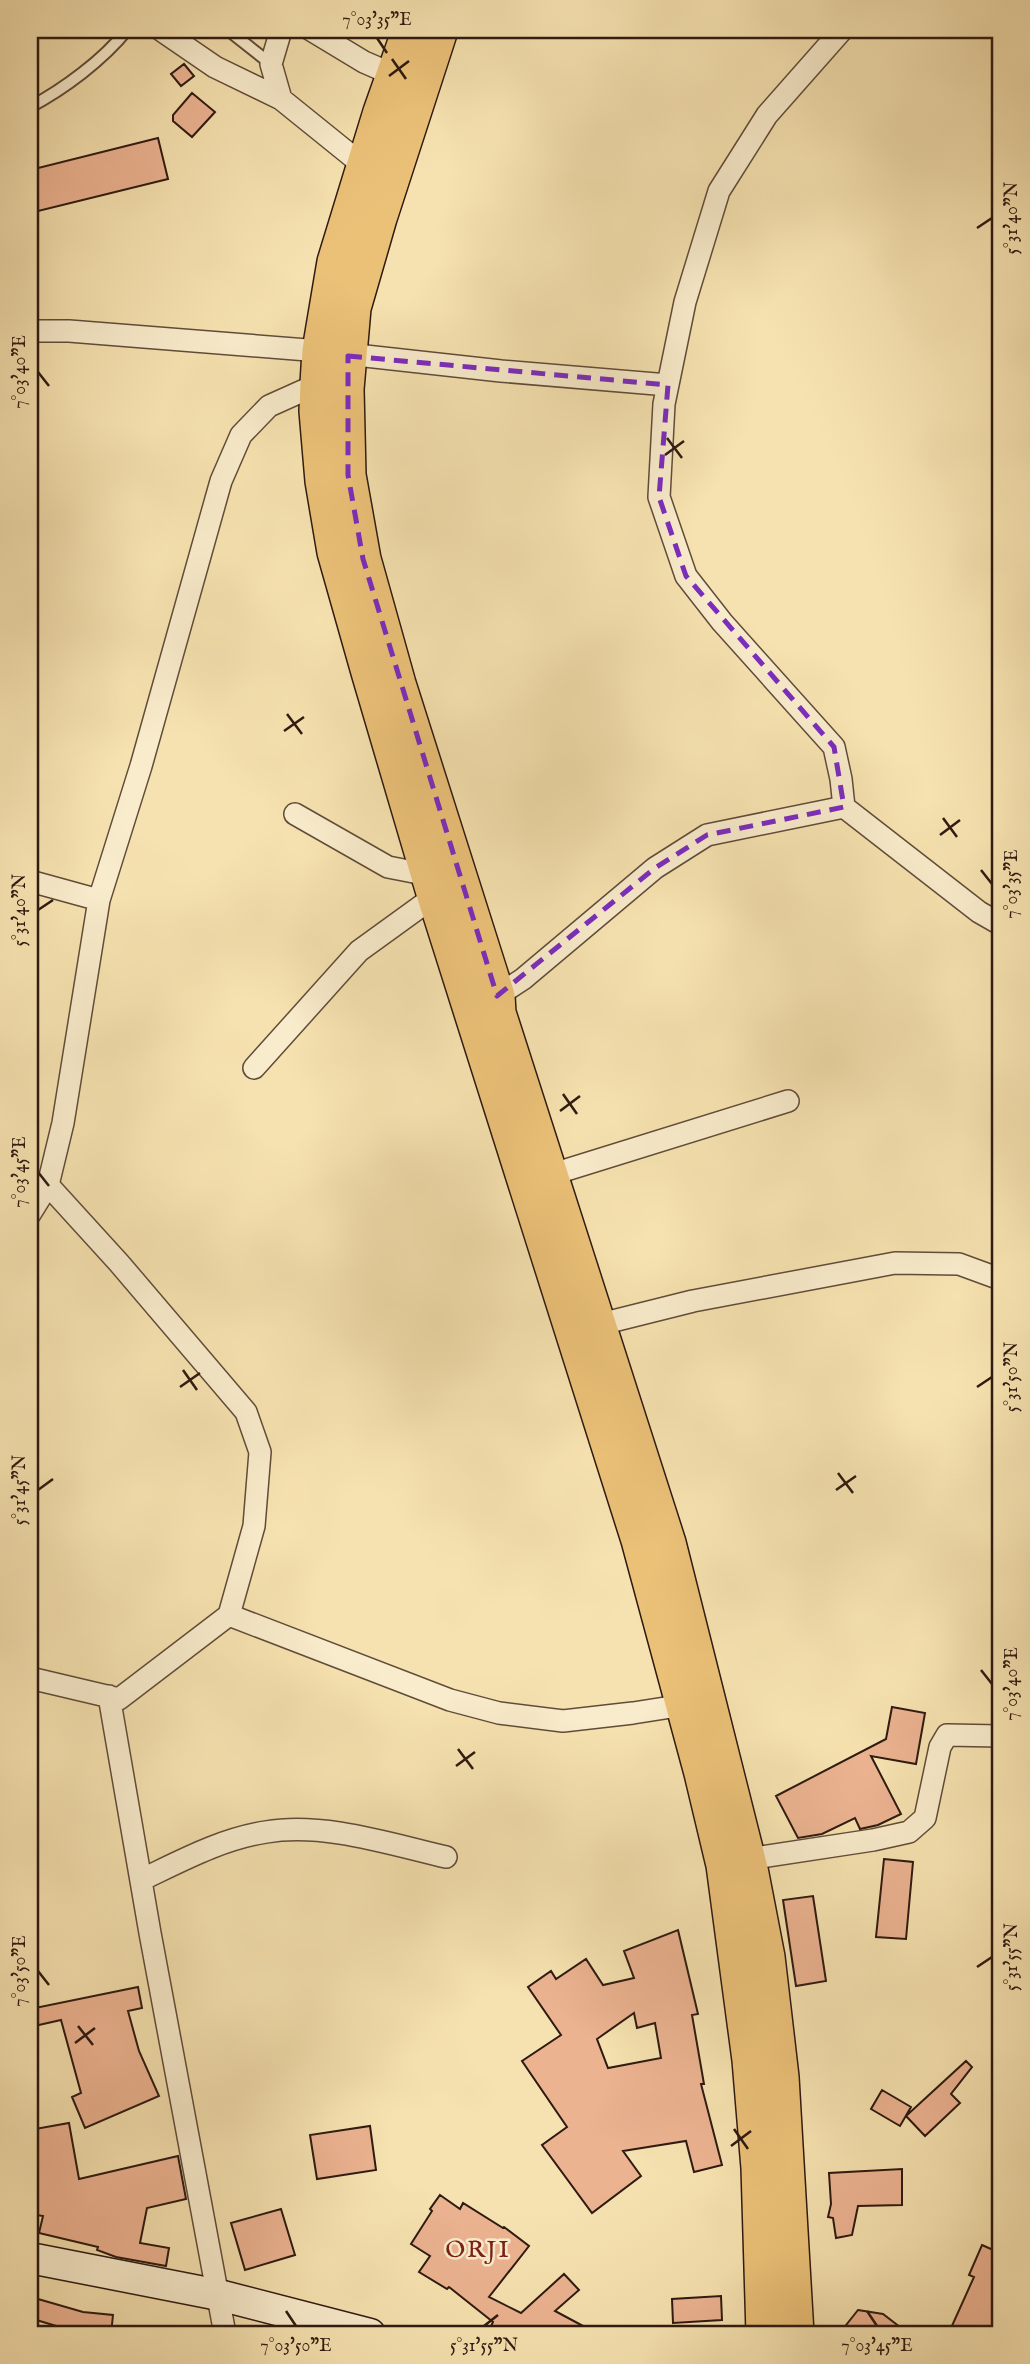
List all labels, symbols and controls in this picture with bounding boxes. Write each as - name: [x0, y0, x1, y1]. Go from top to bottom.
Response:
- text: 7°03'35"E: [342, 9, 412, 32]
- text: 5°31'40"N: [1001, 181, 1024, 254]
- text: 7°03'40"E: [9, 335, 32, 409]
- text: 7°03'35"E: [1001, 849, 1024, 919]
- text: 5°31'40"N: [9, 873, 32, 946]
- text: 7°03'45"E: [9, 1136, 32, 1208]
- text: 5°31'50"N: [1001, 1341, 1024, 1412]
- text: 5°31'45"N: [9, 1454, 32, 1525]
- text: 7°03'40"E: [1001, 1647, 1024, 1721]
- text: 5°31'55"N: [1001, 1922, 1024, 1991]
- text: 7°03'50"E: [9, 1935, 32, 2007]
- district label: ORJI: [445, 2235, 511, 2266]
- text: 7°03'50"E: [260, 2335, 332, 2358]
- text: 5°31'55"N: [450, 2335, 519, 2358]
- text: 7°03'45"E: [841, 2335, 913, 2358]

